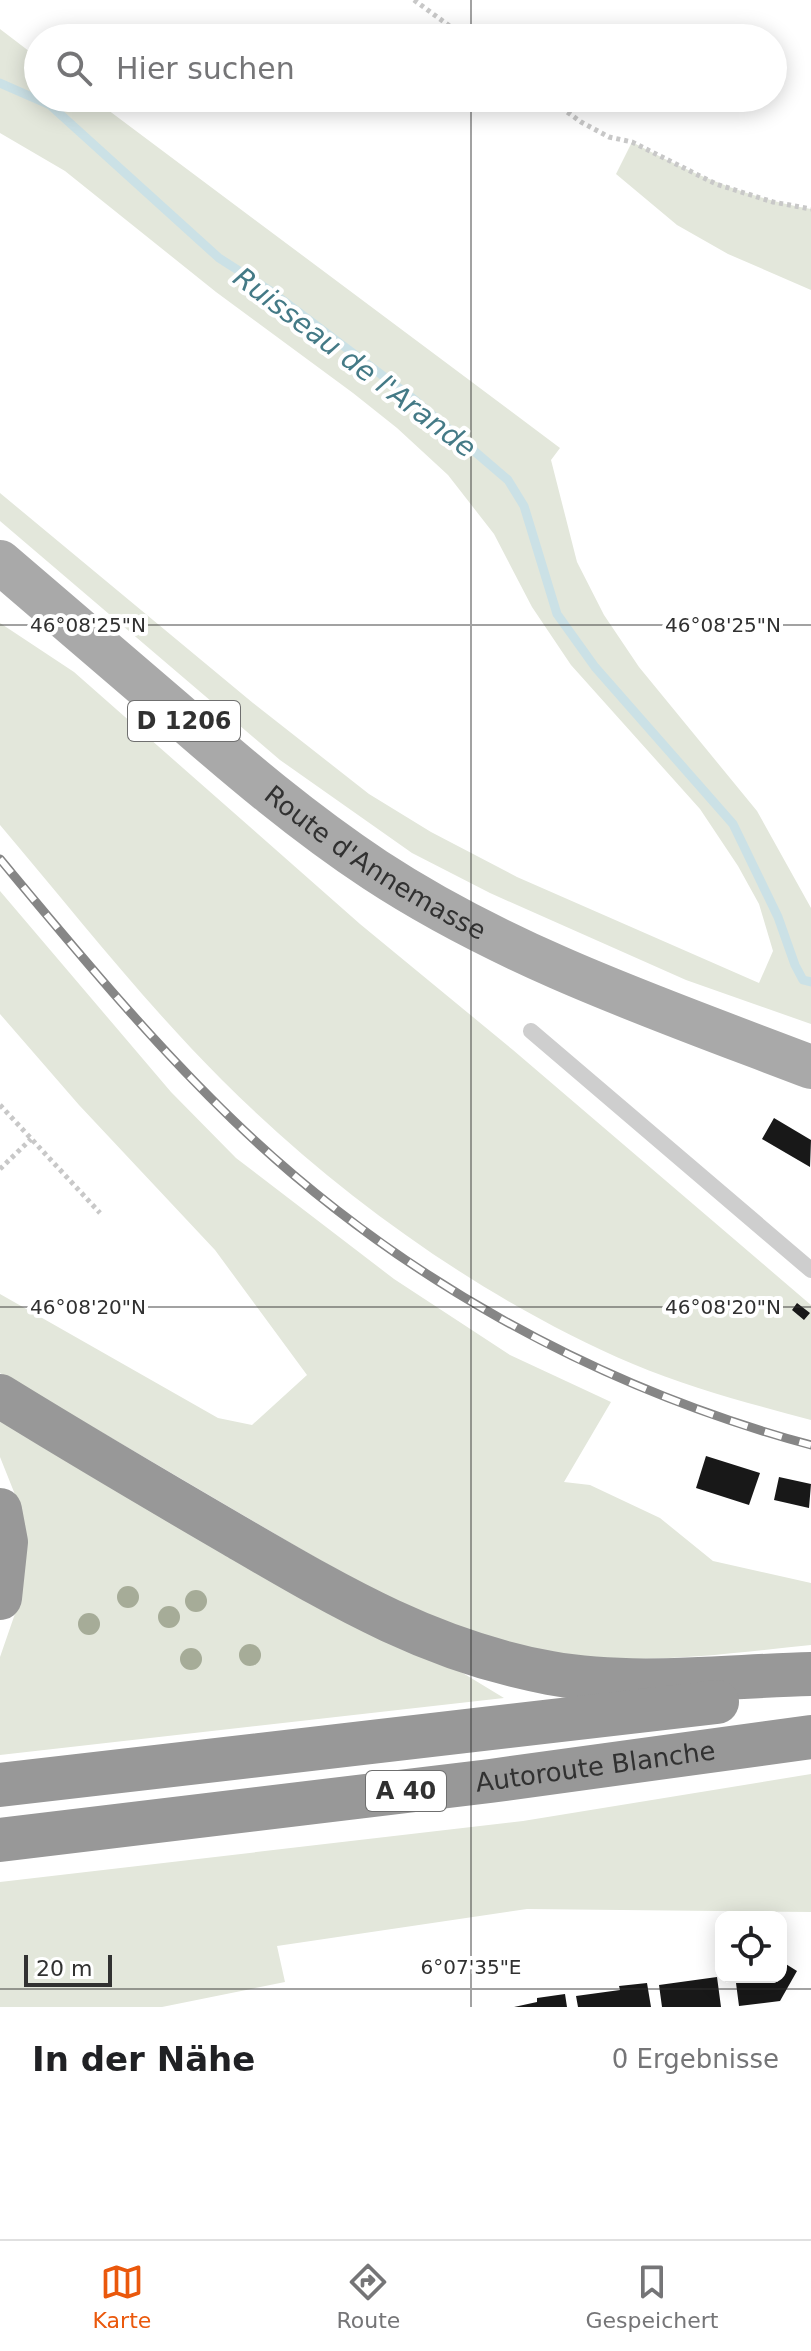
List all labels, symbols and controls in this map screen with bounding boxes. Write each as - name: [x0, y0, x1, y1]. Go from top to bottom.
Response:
- search box: [24, 24, 787, 112]
- icon: search: [52, 46, 96, 90]
- text: Hier suchen: [116, 51, 295, 86]
- water label: Ruisseau de l'Arande: [227, 260, 482, 464]
- text: 46°08'25"N: [30, 613, 146, 637]
- text: 46°08'25"N: [665, 613, 781, 637]
- road number: D 1206: [128, 701, 240, 741]
- street label: Route d'Annemasse: [259, 779, 491, 946]
- text: 46°08'20"N: [30, 1295, 146, 1319]
- text: 46°08'20"N: [665, 1295, 781, 1319]
- street label: Autoroute Blanche: [474, 1735, 717, 1798]
- road number: A 40: [366, 1771, 446, 1811]
- map controls: [715, 1911, 787, 1983]
- button: locate: [715, 1911, 787, 1983]
- scale bar: [24, 1951, 112, 1987]
- text: 6°07'35"E: [421, 1955, 521, 1979]
- text: 20 m: [36, 1956, 92, 1981]
- text: In der Nähe: [32, 2039, 255, 2079]
- text: 0 Ergebnisse: [612, 2044, 779, 2074]
- tab: Karte: [93, 2260, 151, 2333]
- tab: Route: [336, 2260, 400, 2333]
- tab: Gespeichert: [586, 2260, 718, 2333]

